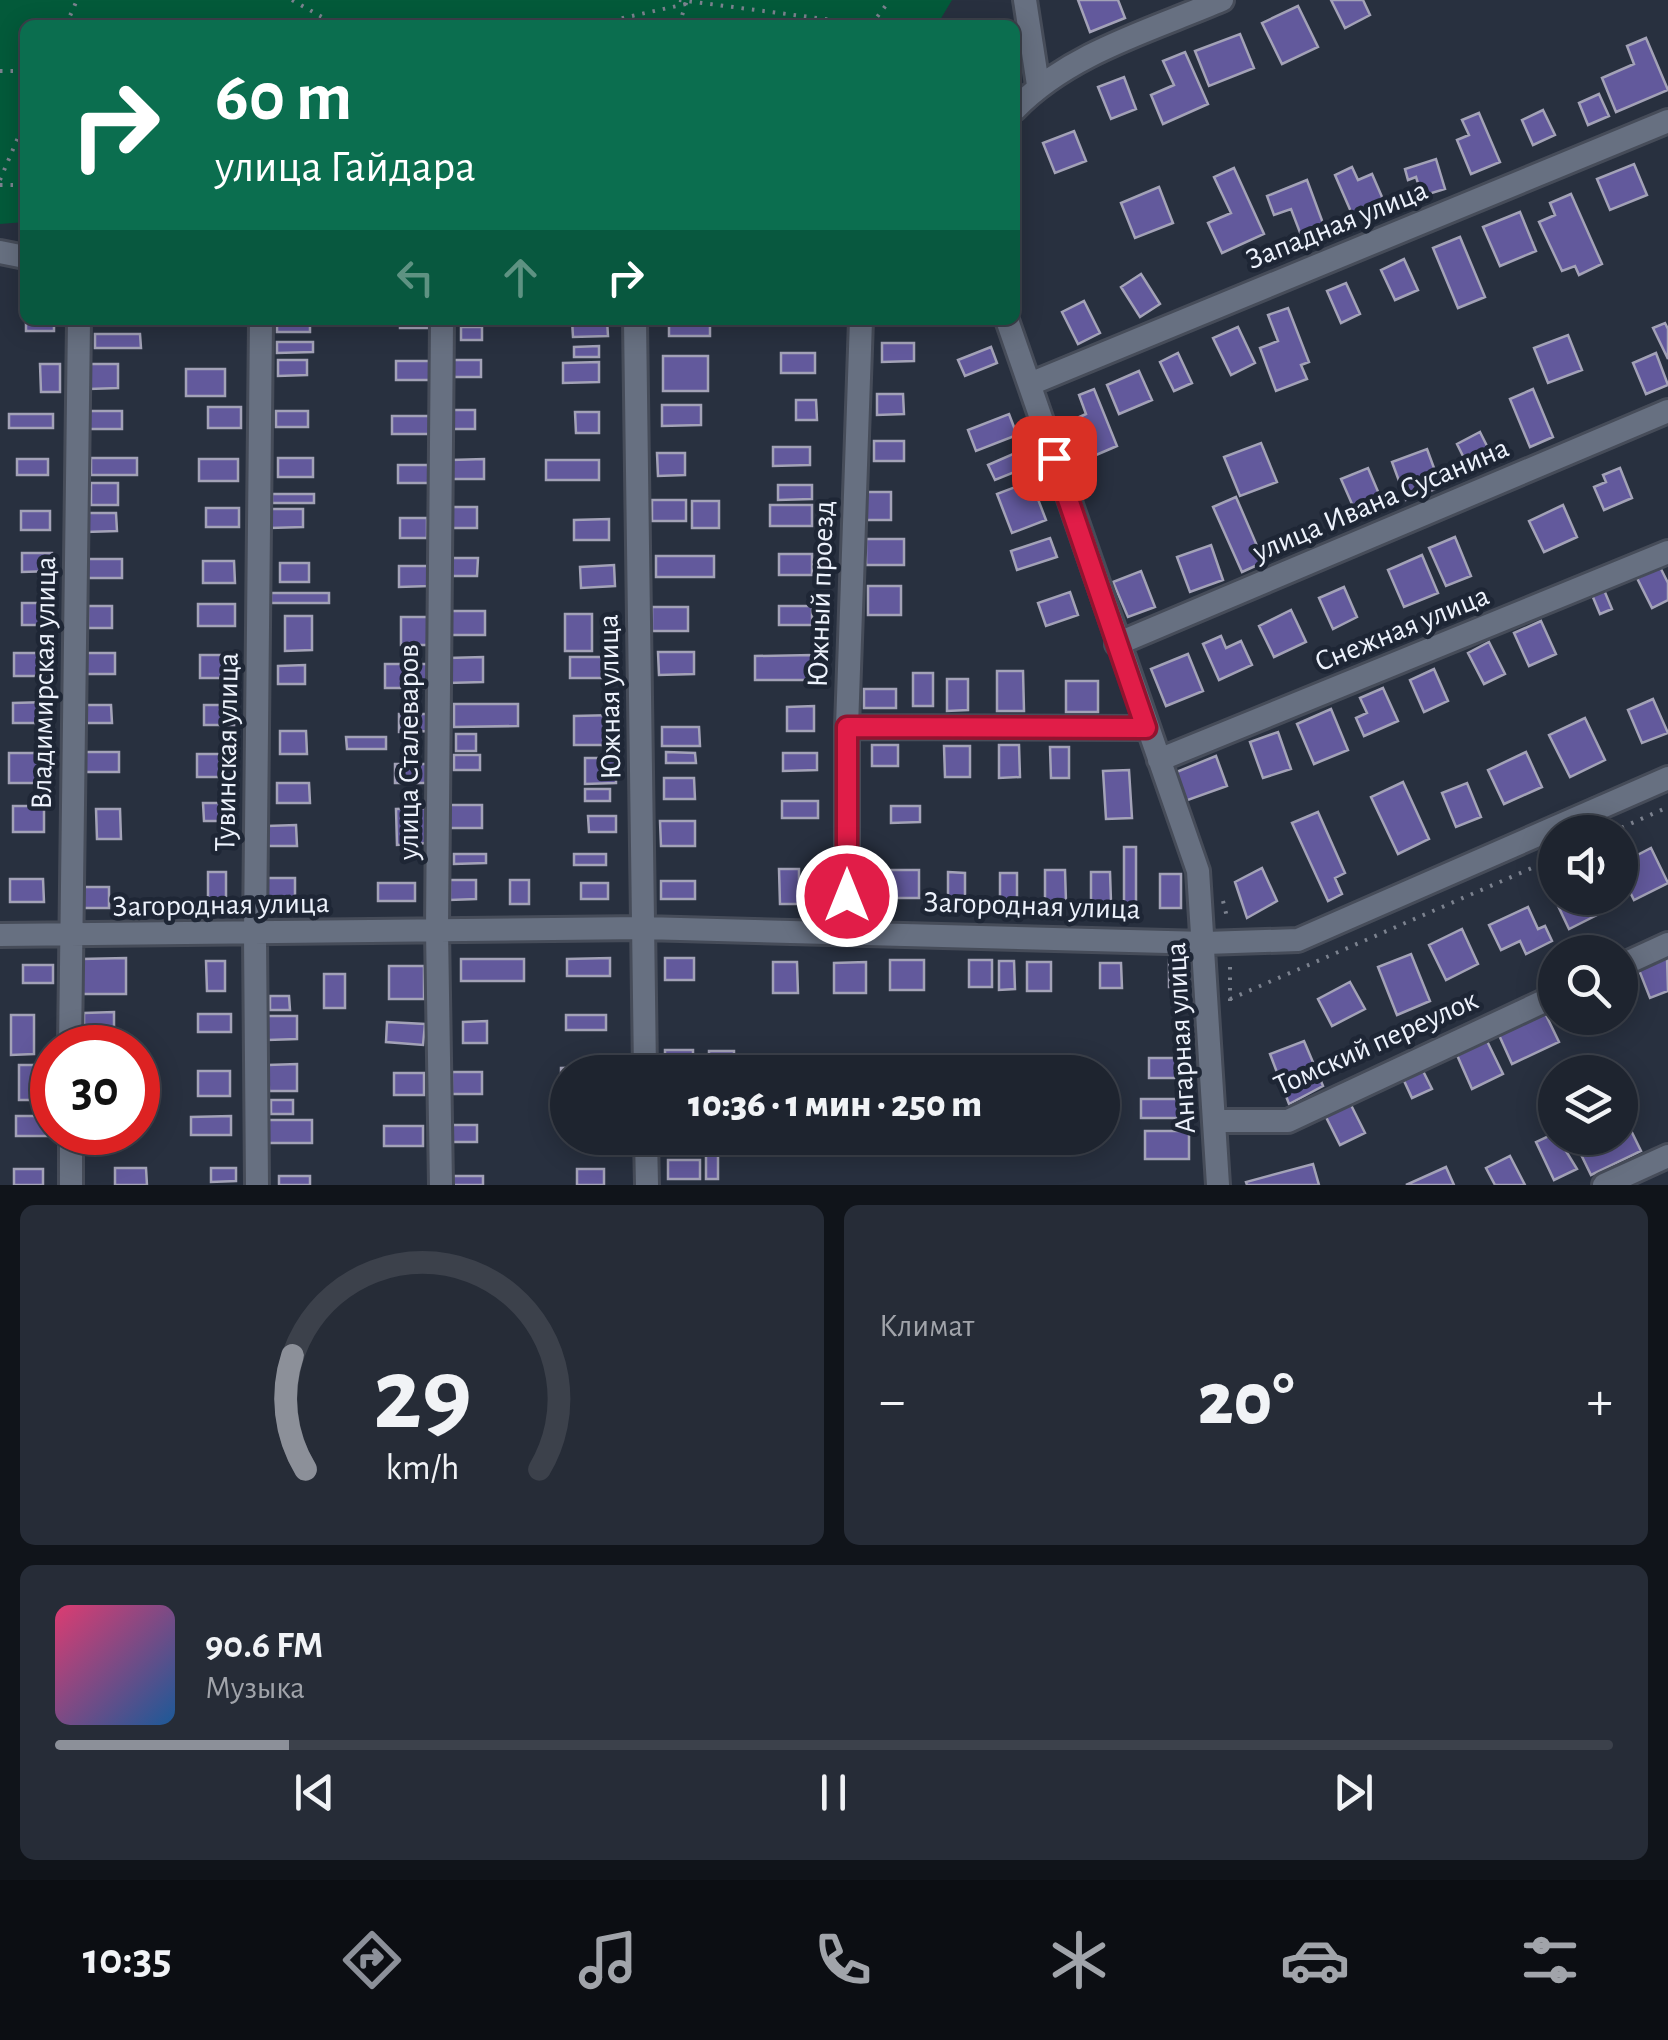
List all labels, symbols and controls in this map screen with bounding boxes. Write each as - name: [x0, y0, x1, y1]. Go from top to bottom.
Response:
- icon: right: [50, 60, 180, 190]
- text: 60 m: [215, 63, 352, 133]
- text: улица Гайдара: [215, 145, 476, 190]
- street label: Западная улица: [1242, 175, 1432, 275]
- icon: left: [388, 250, 443, 305]
- icon: ahead: [493, 250, 548, 305]
- icon: right: [598, 250, 653, 305]
- pin: [1012, 416, 1097, 501]
- icon: arrive: [1027, 431, 1082, 486]
- street label: улица Ивана Сусанина: [1248, 433, 1513, 568]
- street label: Южный проезд: [803, 500, 839, 688]
- street label: Владимирская улица: [27, 556, 61, 810]
- street label: Снежная улица: [1311, 580, 1493, 678]
- street label: Южная улица: [594, 614, 626, 780]
- street label: улица Сталеваров: [394, 644, 424, 861]
- street label: Тувинская улица: [210, 652, 244, 852]
- map controls: [1538, 815, 1638, 1155]
- button: sound: [1538, 815, 1638, 915]
- position arrow: [795, 844, 899, 948]
- street label: Загородная улица: [923, 887, 1141, 925]
- street label: Загородная улица: [112, 888, 330, 922]
- button: search: [1538, 935, 1638, 1035]
- street label: Ангарная улица: [1161, 941, 1201, 1135]
- street label: Томский переулок: [1270, 985, 1483, 1101]
- speed limit sign: 30: [30, 1025, 160, 1155]
- button: layers: [1538, 1055, 1638, 1155]
- text: 10:36 · 1 мин · 250 m: [688, 1086, 982, 1124]
- text: Климат: [879, 1310, 974, 1342]
- text: 29: [372, 1344, 472, 1448]
- text: 20°: [1198, 1363, 1294, 1438]
- text: −: [879, 1374, 905, 1429]
- text: +: [1587, 1374, 1613, 1429]
- text: km/h: [385, 1450, 459, 1486]
- text: 90.6 FM: [205, 1627, 323, 1665]
- text: Музыка: [205, 1672, 305, 1704]
- icon: previous: [287, 1765, 342, 1820]
- icon: pause: [806, 1765, 861, 1820]
- icon: next: [1326, 1765, 1381, 1820]
- icon: directions: [337, 1925, 407, 1995]
- icon: music: [573, 1925, 643, 1995]
- icon: phone: [808, 1925, 878, 1995]
- icon: climate: [1044, 1925, 1114, 1995]
- icon: car: [1280, 1925, 1350, 1995]
- icon: filters: [1515, 1925, 1585, 1995]
- text: 10:35: [83, 1937, 172, 1982]

